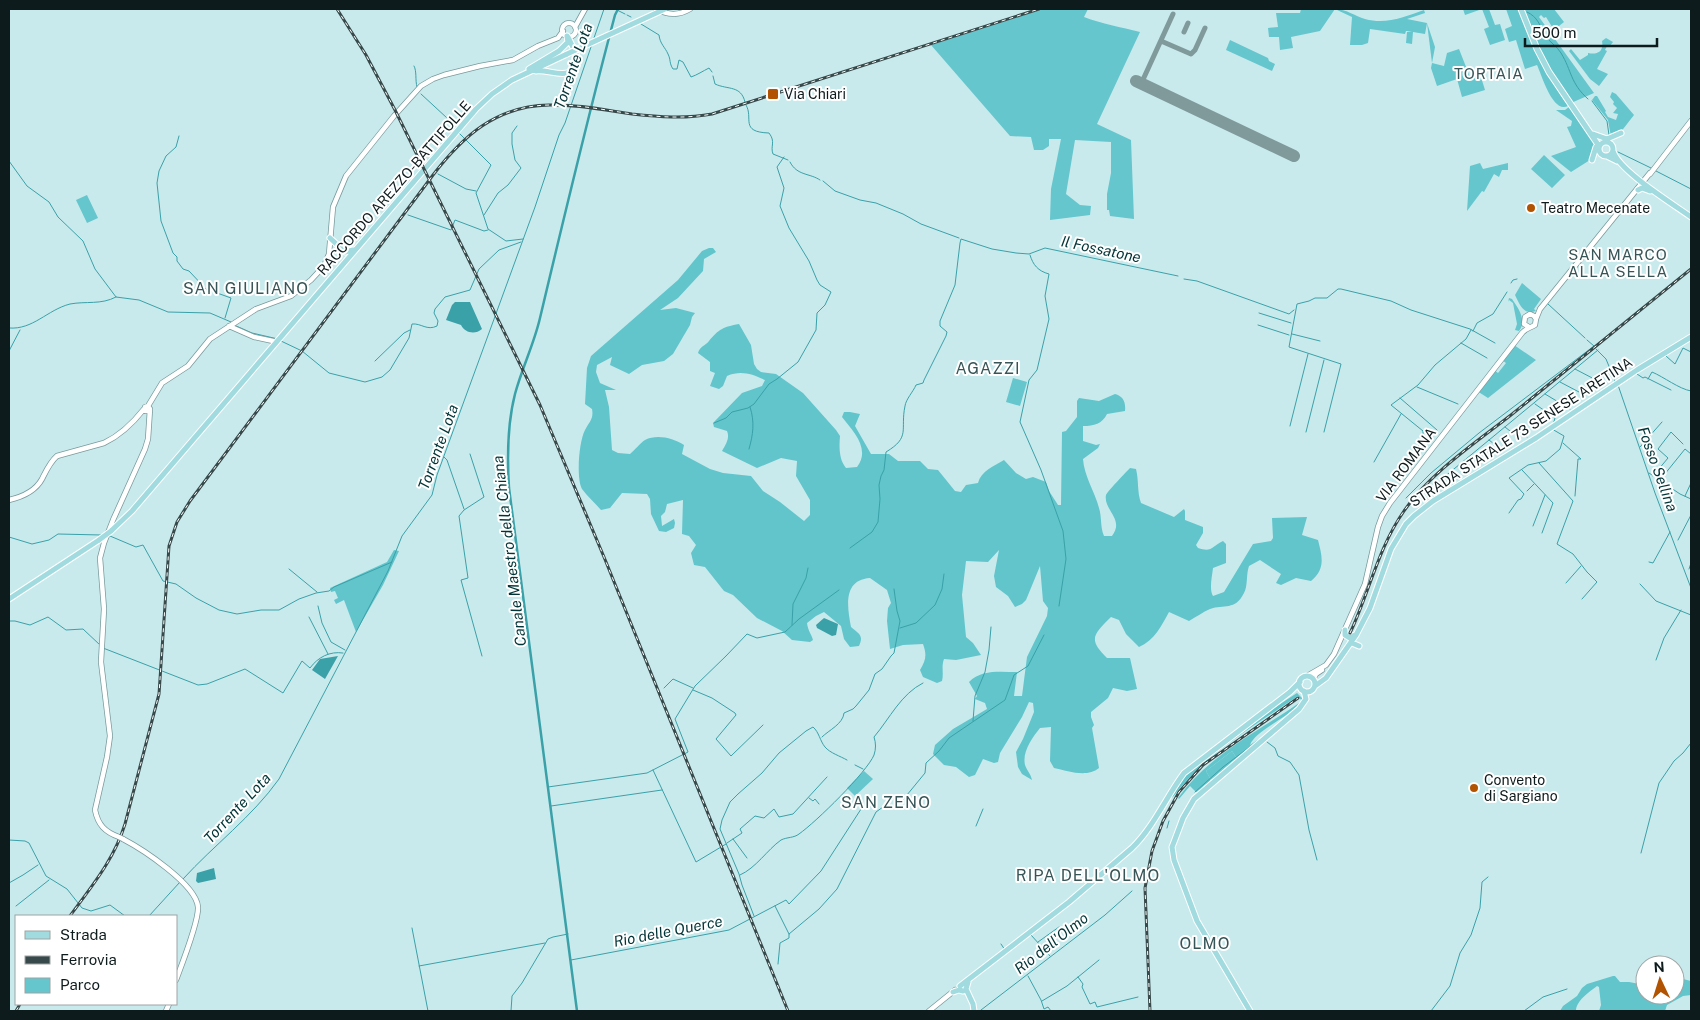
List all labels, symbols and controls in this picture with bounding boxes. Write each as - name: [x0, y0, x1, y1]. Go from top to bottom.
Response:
- scale bar: [1525, 15, 1658, 47]
- water label: Torrente Lota: [550, 21, 596, 111]
- text: 500 m: [1532, 24, 1577, 41]
- district label: TORTAIA: [1454, 65, 1524, 82]
- place label: Via Chiari: [784, 86, 846, 102]
- marker: Via Chiari: [766, 87, 780, 101]
- street label: RACCORDO AREZZO-BATTIFOLLE: [314, 98, 474, 278]
- place label: Teatro Mecenate: [1541, 200, 1650, 216]
- marker: Teatro Mecenate: [1525, 202, 1537, 214]
- water label: Il Fossatone: [1060, 232, 1142, 266]
- district label: SAN MARCO ALLA SELLA: [1568, 246, 1668, 280]
- district label: SAN GIULIANO: [183, 279, 309, 298]
- street label: STRADA STATALE 73 SENESE ARETINA: [1407, 354, 1635, 510]
- district label: AGAZZI: [955, 359, 1021, 378]
- water label: Torrente Lota: [415, 402, 461, 492]
- water label: Fosso Sellina: [1635, 424, 1681, 514]
- street label: VIA ROMANA: [1373, 425, 1439, 505]
- water label: Canale Maestro della Chiana: [489, 455, 529, 647]
- water label: Torrente Lota: [200, 769, 274, 847]
- place label: Convento di Sargiano: [1484, 772, 1558, 804]
- marker: Convento di Sargiano: [1468, 782, 1480, 794]
- district label: SAN ZENO: [841, 793, 931, 812]
- district label: RIPA DELL'OLMO: [1016, 866, 1160, 885]
- water label: Rio dell'Olmo: [1011, 909, 1091, 977]
- water label: Rio delle Querce: [612, 912, 724, 950]
- legend: [15, 915, 178, 1005]
- text: Strada: [60, 926, 107, 943]
- district label: OLMO: [1180, 934, 1230, 953]
- text: Ferrovia: [60, 951, 117, 968]
- north arrow: [1635, 955, 1685, 1005]
- text: N: [1653, 959, 1665, 975]
- text: Parco: [60, 976, 100, 993]

